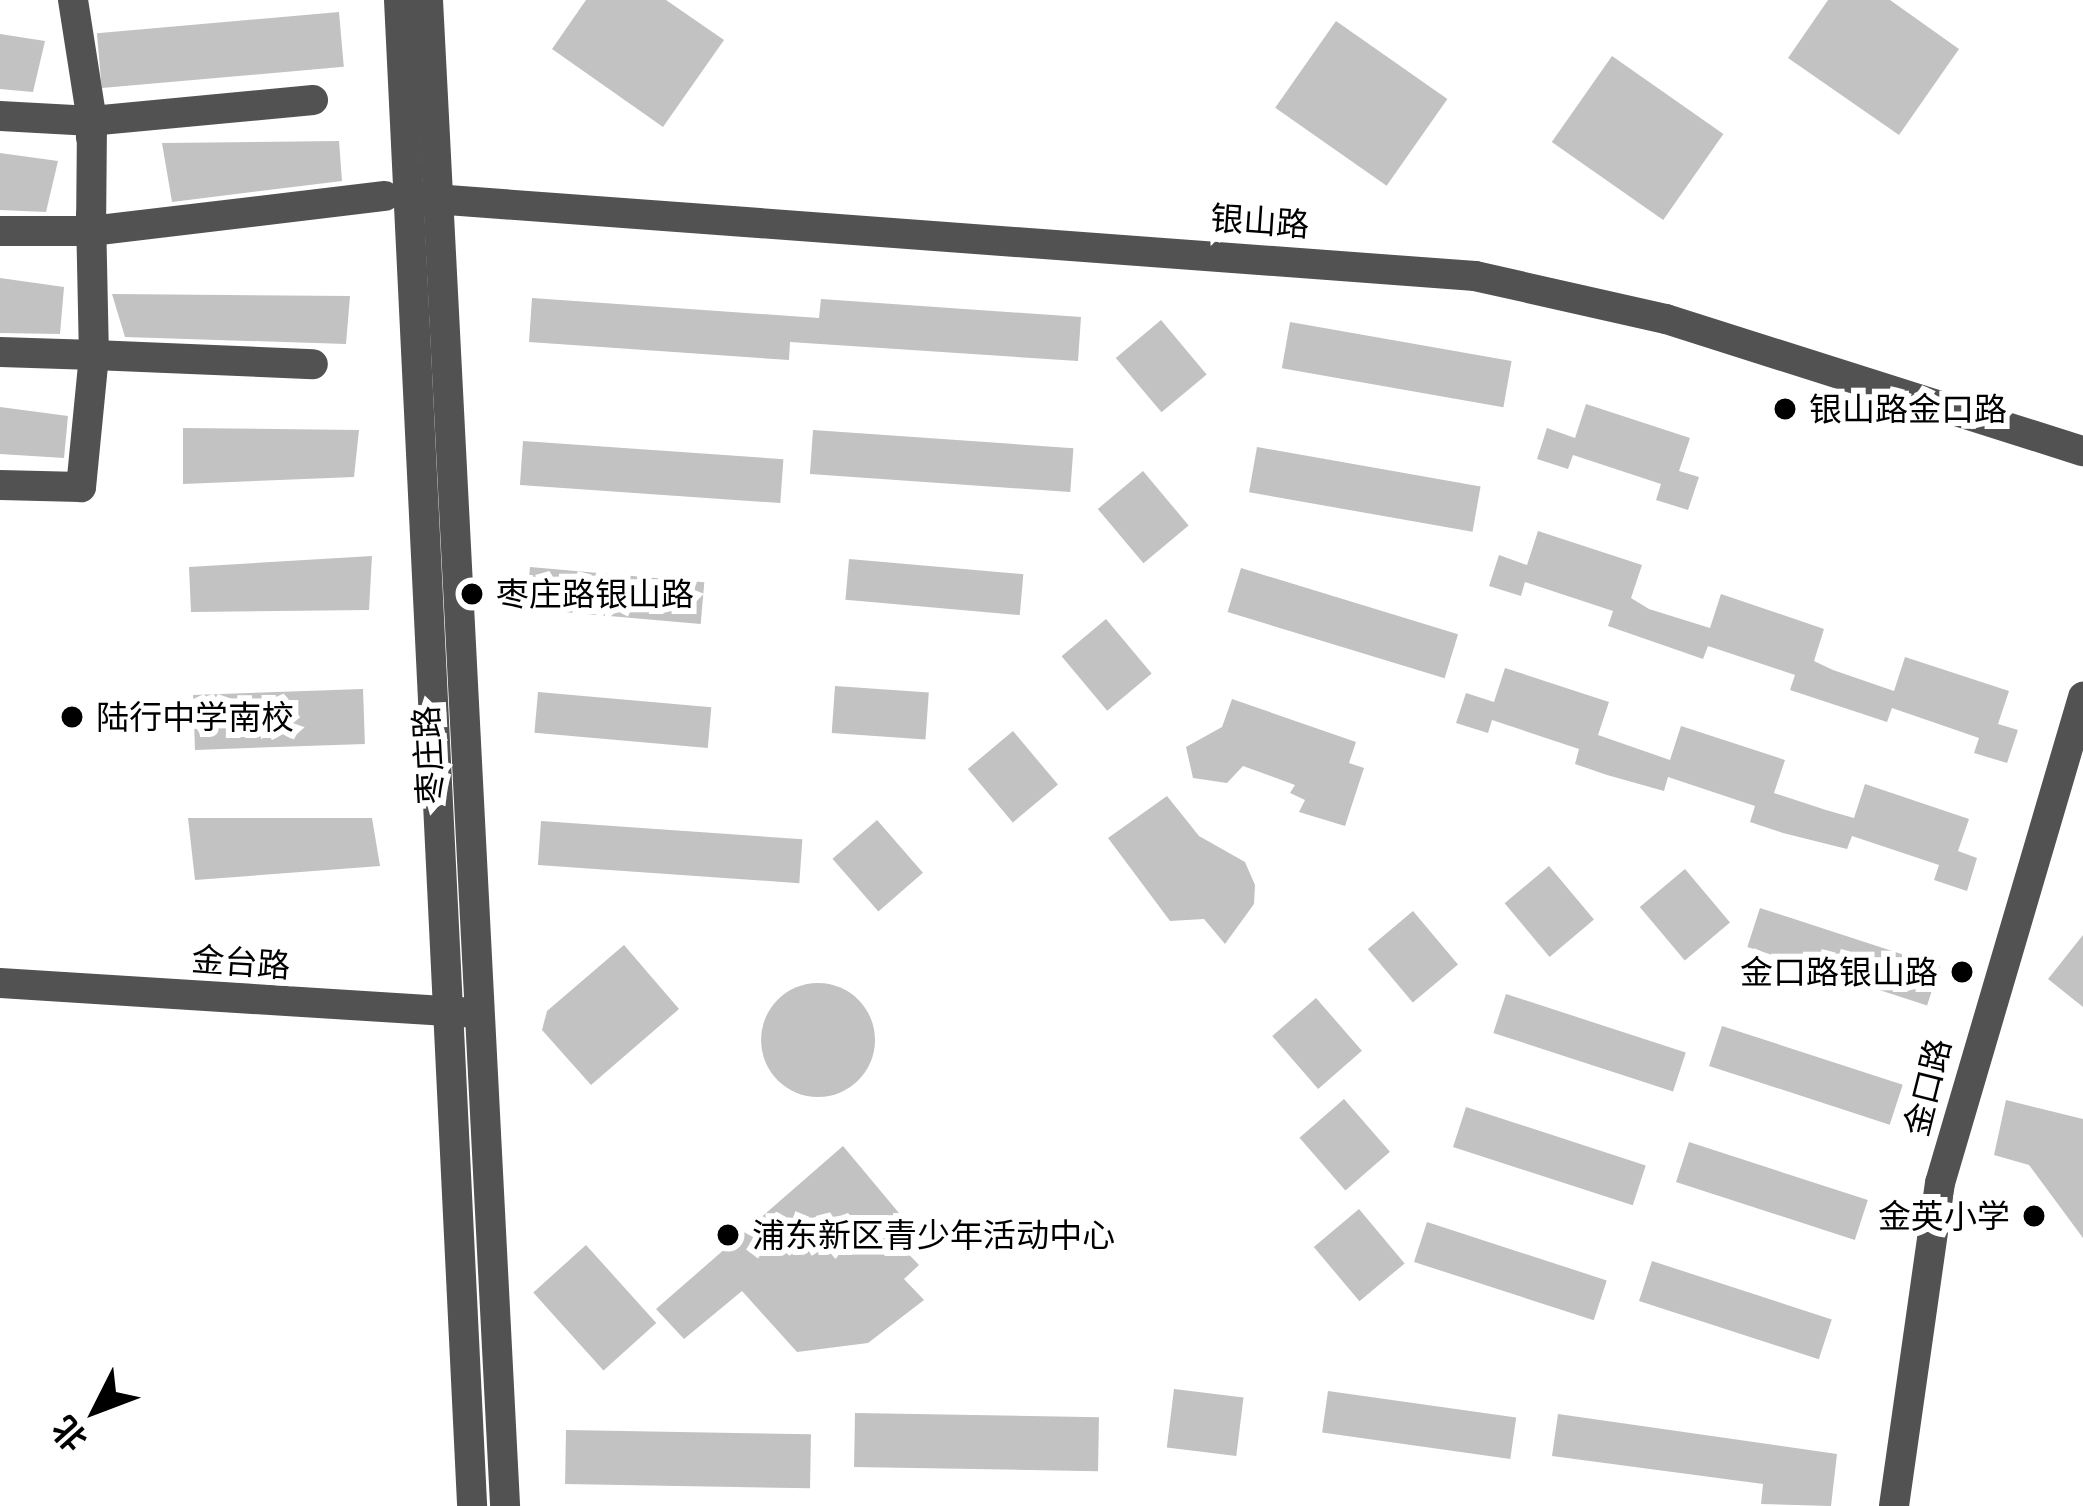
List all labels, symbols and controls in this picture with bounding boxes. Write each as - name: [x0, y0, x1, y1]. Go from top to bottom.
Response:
- street label: 银山路: [1209, 198, 1311, 244]
- place label: 银山路金口路: [1809, 389, 2007, 429]
- marker: 银山路金口路: [1772, 396, 1798, 422]
- place label: 枣庄路银山路: [496, 574, 694, 614]
- marker: 枣庄路银山路: [459, 581, 485, 607]
- place label: 陆行中学南校: [96, 697, 294, 737]
- marker: 陆行中学南校: [59, 704, 85, 730]
- street label: 枣庄路: [406, 705, 450, 805]
- street label: 金台路: [190, 939, 292, 985]
- place label: 金口路银山路: [1740, 952, 1938, 992]
- marker: 金口路银山路: [1949, 959, 1975, 985]
- street label: 金口路: [1896, 1034, 1958, 1140]
- place label: 金英小学: [1878, 1196, 2010, 1236]
- marker: 金英小学: [2021, 1203, 2047, 1229]
- place label: 浦东新区青少年活动中心: [752, 1215, 1115, 1255]
- marker: 浦东新区青少年活动中心: [715, 1222, 741, 1248]
- north arrow: [36, 1350, 156, 1470]
- text: 北: [43, 1408, 95, 1460]

